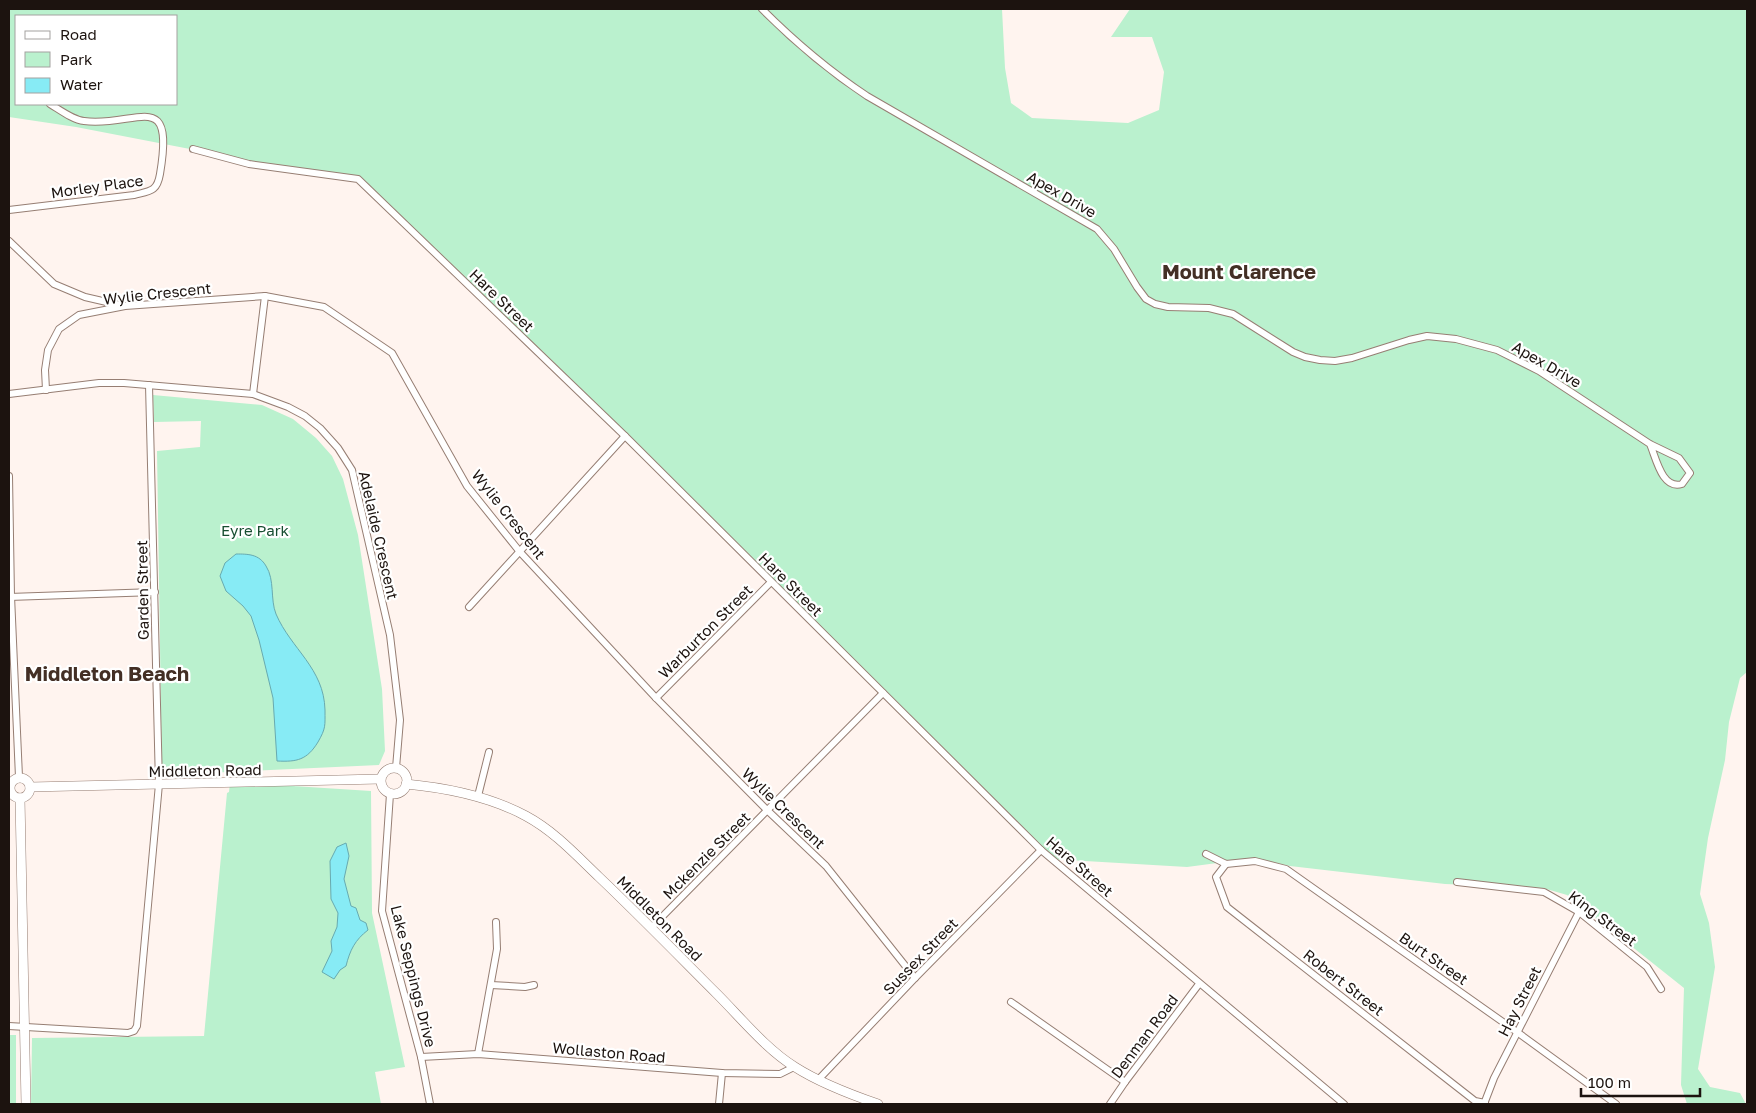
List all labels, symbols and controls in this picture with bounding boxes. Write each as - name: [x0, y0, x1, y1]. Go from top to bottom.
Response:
- legend: [15, 15, 178, 105]
- text: Road: [60, 25, 97, 43]
- text: Park: [60, 50, 93, 68]
- text: Water: [60, 75, 103, 93]
- street label: Apex Drive: [1024, 167, 1100, 221]
- street label: Morley Place: [50, 171, 145, 201]
- district label: Mount Clarence: [1162, 259, 1316, 283]
- street label: Hare Street: [466, 265, 538, 335]
- street label: Wylie Crescent: [102, 278, 212, 308]
- street label: Apex Drive: [1509, 337, 1585, 391]
- street label: Wylie Crescent: [468, 466, 550, 562]
- street label: Adelaide Crescent: [355, 469, 403, 601]
- park label: Eyre Park: [221, 521, 290, 539]
- street label: Garden Street: [132, 540, 152, 640]
- street label: Hare Street: [755, 548, 827, 620]
- street label: Warburton Street: [654, 580, 756, 682]
- district label: Middleton Beach: [25, 661, 189, 685]
- street label: Middleton Road: [148, 760, 262, 780]
- street label: Wylie Crescent: [739, 764, 829, 852]
- street label: Mckenzie Street: [659, 808, 753, 902]
- street label: Hare Street: [1043, 832, 1117, 900]
- street label: Middleton Road: [614, 872, 706, 964]
- street label: King Street: [1565, 886, 1641, 950]
- street label: Lake Seppings Drive: [388, 903, 440, 1049]
- street label: Sussex Street: [879, 914, 961, 998]
- street label: Burt Street: [1396, 928, 1472, 988]
- street label: Robert Street: [1300, 945, 1388, 1019]
- street label: Hay Street: [1494, 963, 1544, 1039]
- street label: Denman Road: [1107, 991, 1181, 1081]
- street label: Wollaston Road: [552, 1038, 666, 1066]
- scale bar: [1581, 1066, 1700, 1098]
- text: 100 m: [1588, 1073, 1631, 1091]

